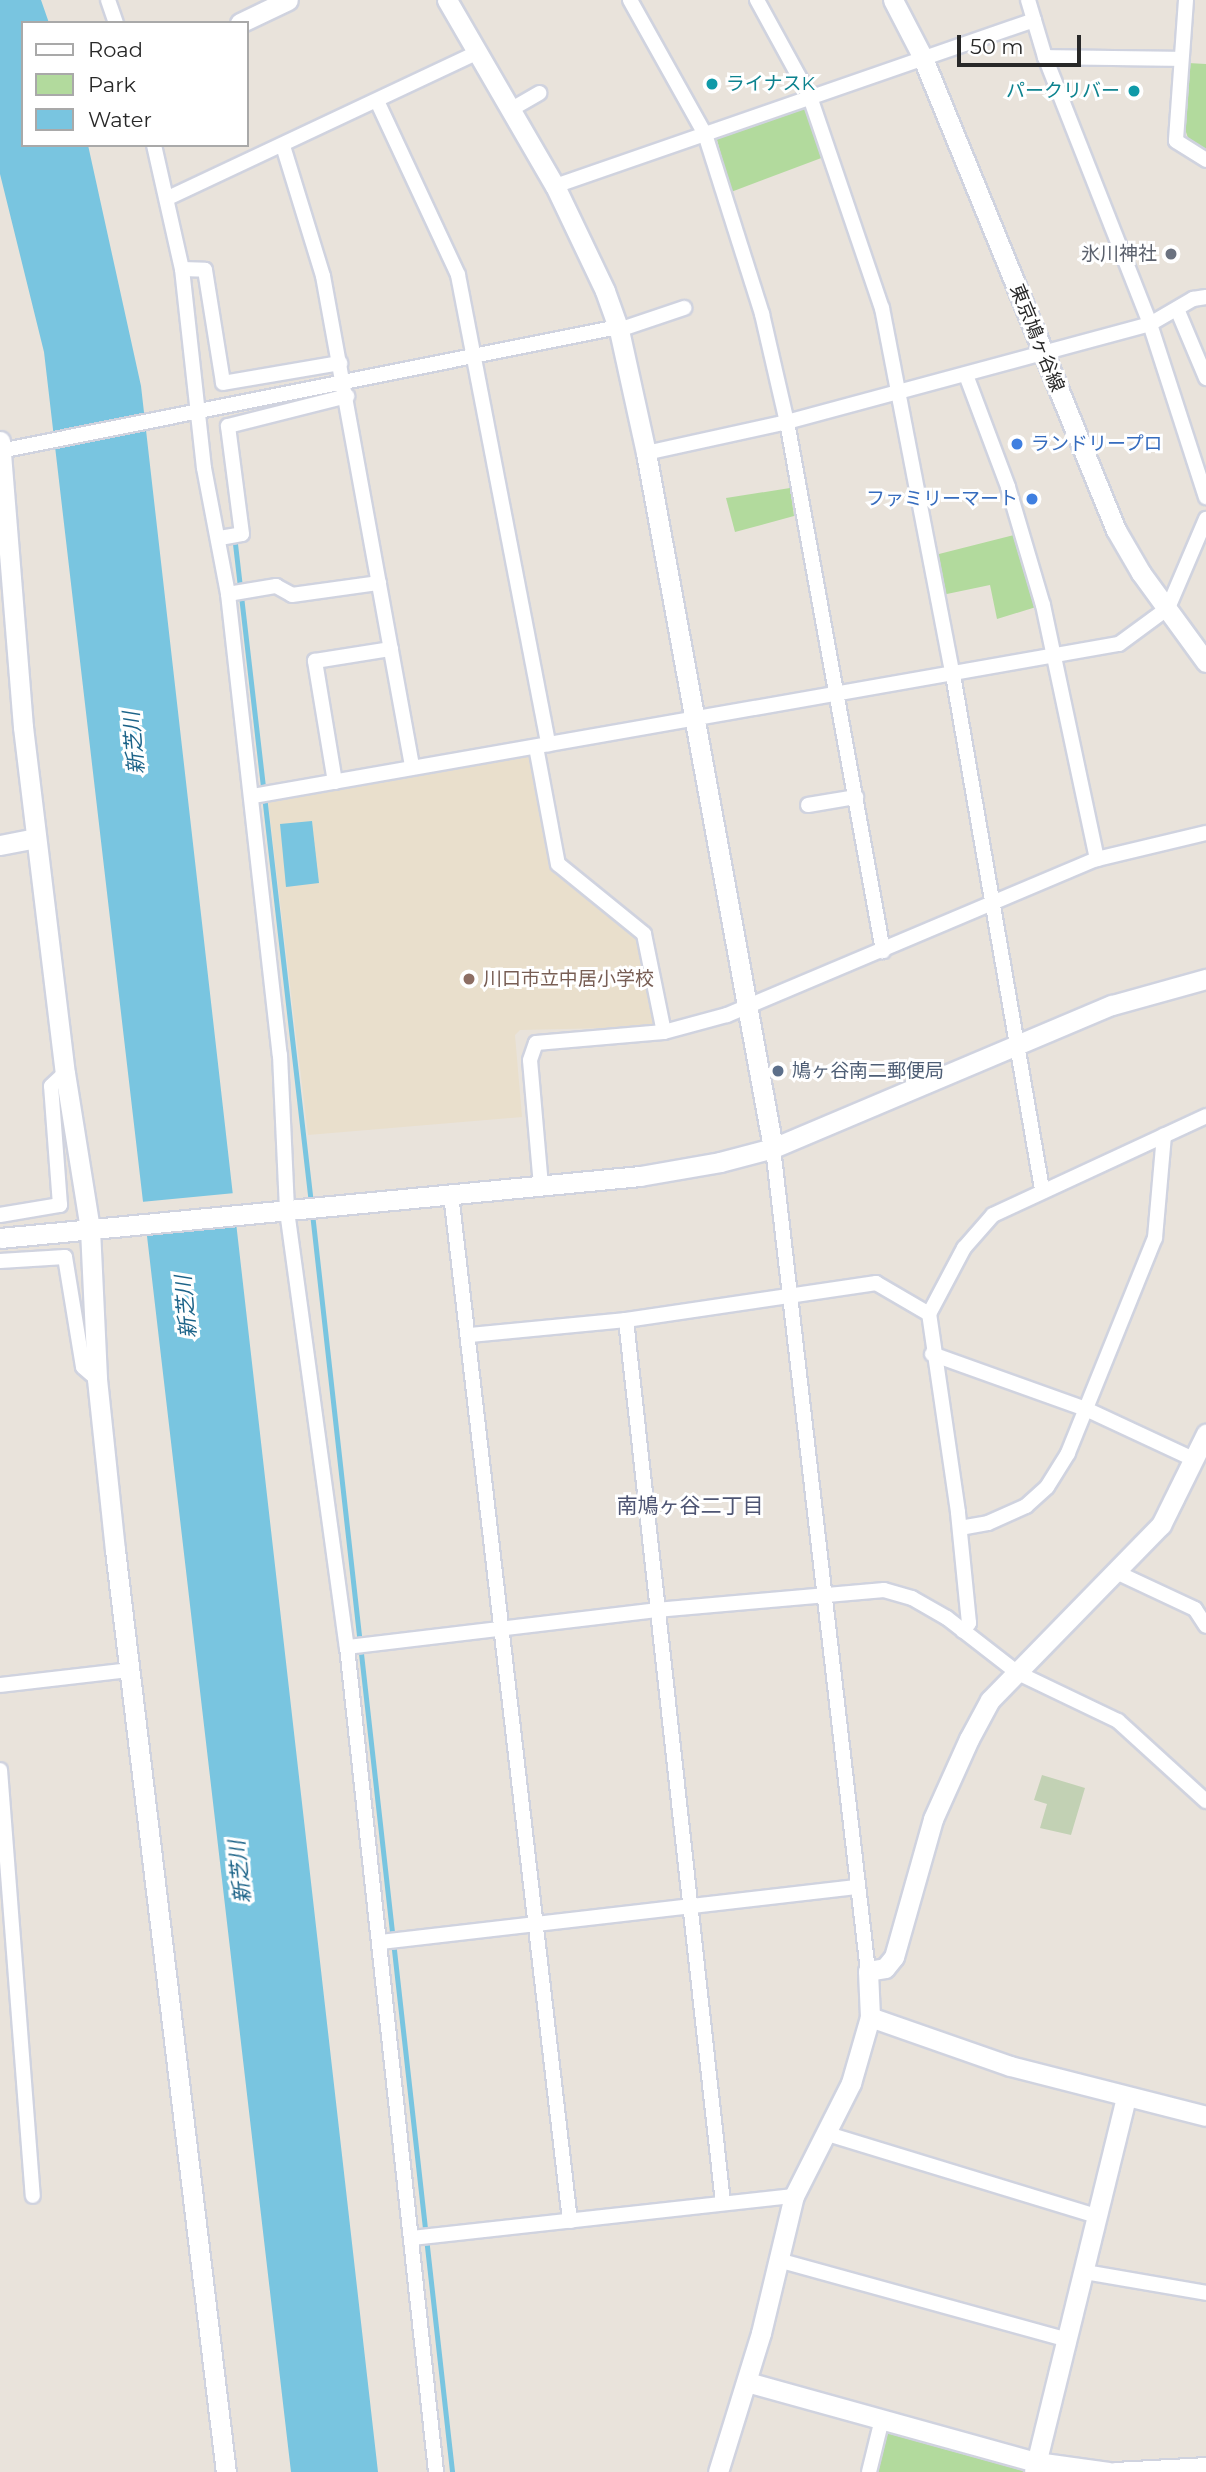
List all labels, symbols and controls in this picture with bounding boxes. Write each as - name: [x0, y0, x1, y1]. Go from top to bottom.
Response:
- legend: [21, 21, 248, 147]
- scale bar: [961, 21, 1085, 65]
- text: 50 m: [970, 34, 1024, 59]
- text: Road: [88, 37, 143, 62]
- text: Park: [88, 72, 136, 97]
- place label: ライナスK: [726, 73, 816, 95]
- marker: ライナスK: [704, 76, 720, 92]
- place label: パークリバー: [1006, 80, 1120, 102]
- marker: パークリバー: [1126, 83, 1142, 99]
- text: Water: [88, 107, 152, 132]
- place label: 氷川神社: [1081, 243, 1157, 265]
- marker: 氷川神社: [1163, 246, 1179, 262]
- street label: 東京鳩ヶ谷線: [1005, 281, 1069, 395]
- place label: ランドリープロ: [1031, 433, 1164, 455]
- marker: ランドリープロ: [1009, 436, 1025, 452]
- place label: ファミリーマート: [866, 488, 1018, 510]
- marker: ファミリーマート: [1024, 491, 1040, 507]
- water label: 新芝川: [119, 711, 149, 775]
- place label: 川口市立中居小学校: [483, 968, 654, 990]
- marker: 川口市立中居小学校: [461, 971, 477, 987]
- place label: 鳩ヶ谷南二郵便局: [792, 1060, 944, 1082]
- marker: 鳩ヶ谷南二郵便局: [770, 1063, 786, 1079]
- water label: 新芝川: [171, 1275, 201, 1339]
- district label: 南鳩ヶ谷二丁目: [617, 1493, 763, 1519]
- water label: 新芝川: [224, 1839, 256, 1905]

